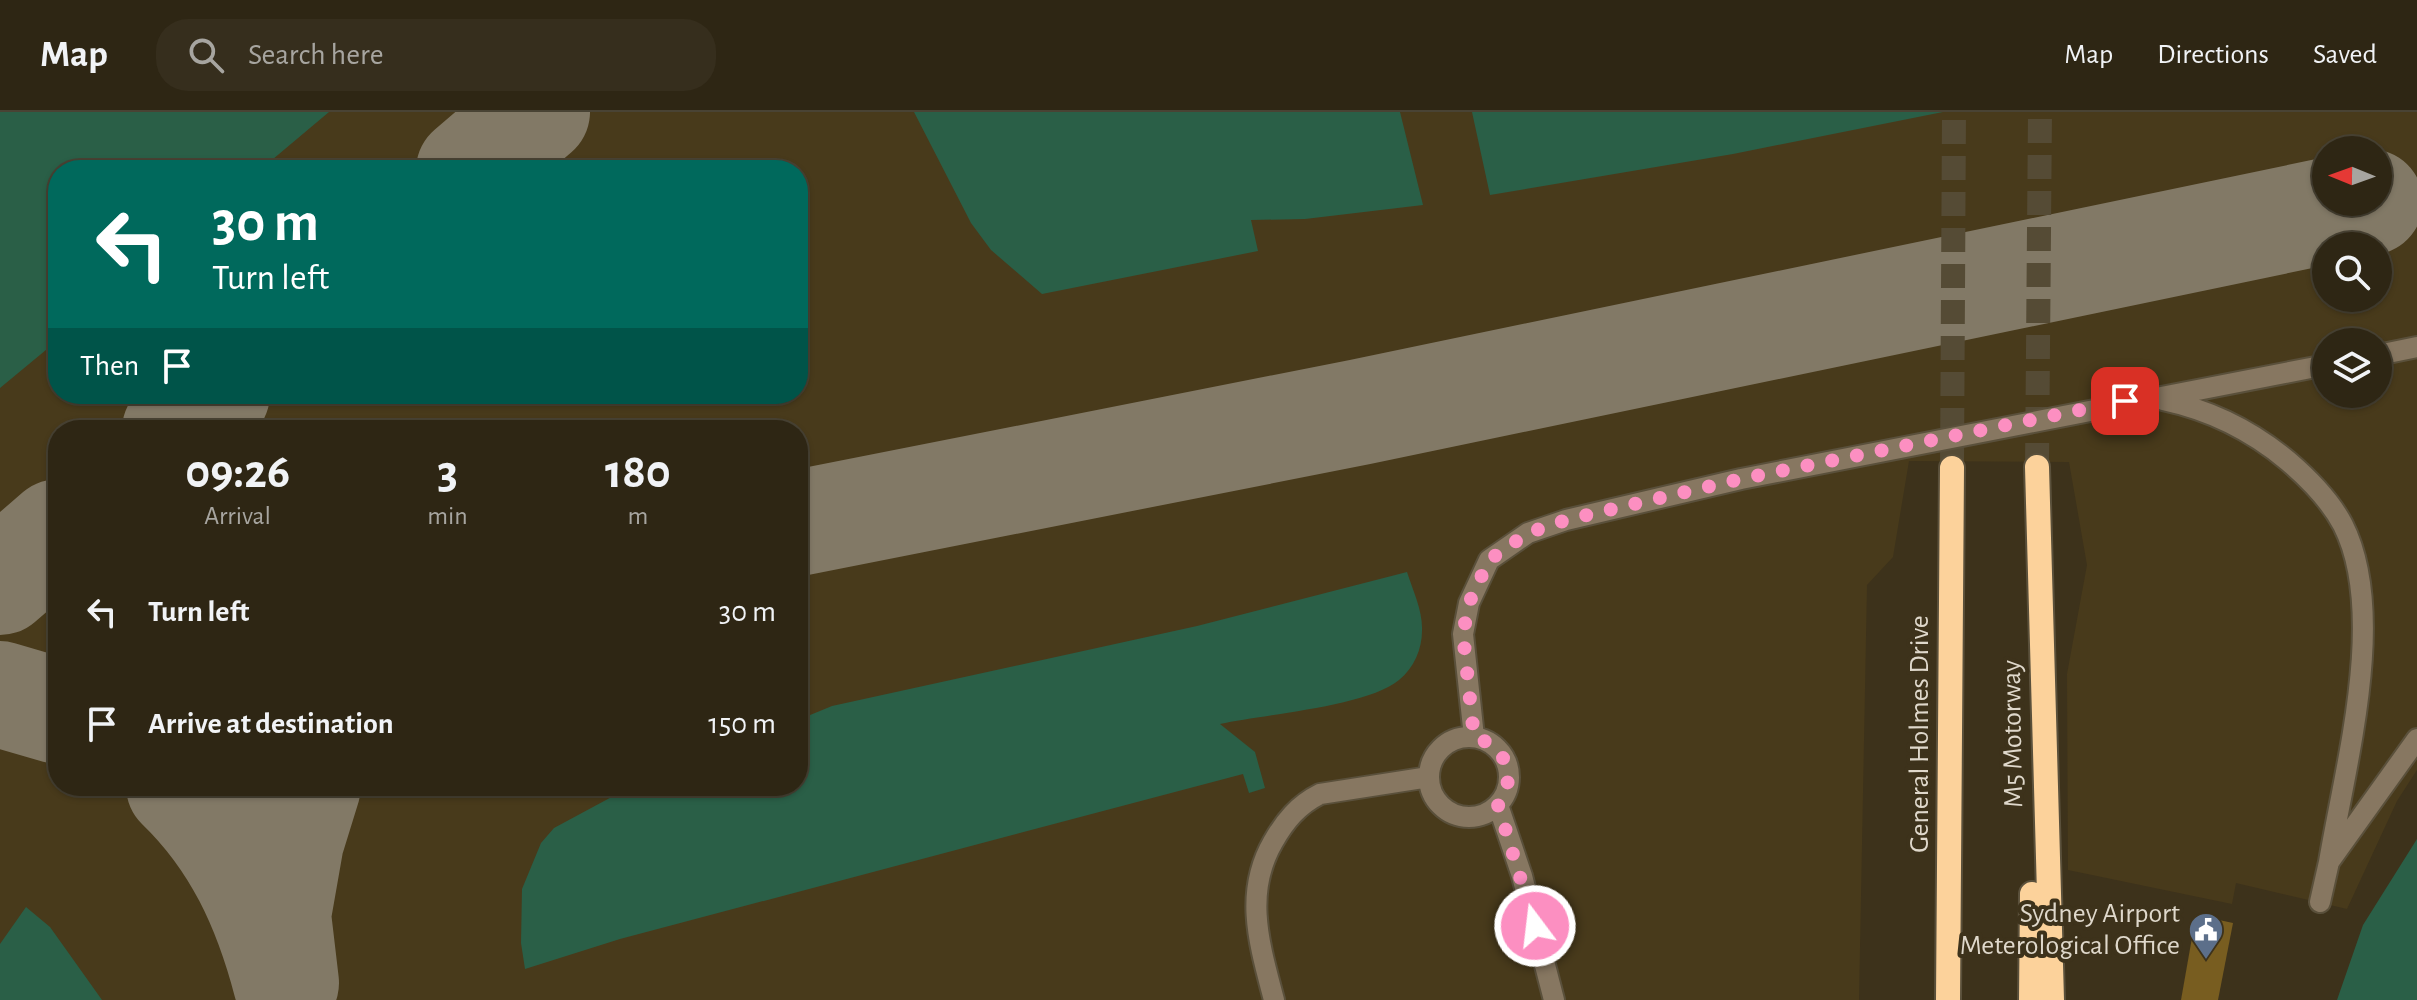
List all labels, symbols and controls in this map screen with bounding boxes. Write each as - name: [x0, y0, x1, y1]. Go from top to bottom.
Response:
- search box: [156, 19, 716, 91]
- icon: search: [184, 33, 228, 77]
- text: Map: [40, 36, 108, 74]
- text: Search here: [248, 40, 384, 70]
- text: Map: [2064, 41, 2113, 69]
- text: Directions: [2157, 41, 2269, 69]
- text: Saved: [2313, 41, 2377, 69]
- north arrow: [2312, 136, 2392, 216]
- map controls: [2312, 136, 2392, 408]
- icon: left: [80, 192, 184, 296]
- text: 30 m: [212, 195, 319, 251]
- button: search: [2312, 232, 2392, 312]
- text: Turn left: [212, 260, 329, 296]
- button: layers: [2312, 328, 2392, 408]
- icon: arrive: [155, 344, 199, 388]
- text: Then: [80, 351, 139, 381]
- pin: [2091, 367, 2159, 435]
- icon: arrive: [2103, 379, 2147, 423]
- text: 09:26: [185, 449, 290, 497]
- text: 3: [437, 449, 458, 497]
- text: 180: [605, 449, 671, 497]
- text: Arrival: [204, 503, 271, 529]
- text: min: [427, 503, 468, 529]
- text: m: [627, 503, 648, 529]
- icon: left: [80, 590, 124, 634]
- text: Turn left: [148, 597, 249, 627]
- text: 30 m: [719, 597, 776, 627]
- street label: General Holmes Drive: [1906, 615, 1934, 853]
- street label: M5 Motorway: [1998, 660, 2028, 808]
- icon: arrive: [80, 702, 124, 746]
- text: Arrive at destination: [148, 709, 394, 739]
- text: 150 m: [708, 709, 776, 739]
- position arrow: [1493, 884, 1577, 968]
- place label: Sydney Airport Meterological Office: [1960, 900, 2180, 960]
- public building icon: Sydney Airport Meterological Office: [2187, 911, 2225, 961]

